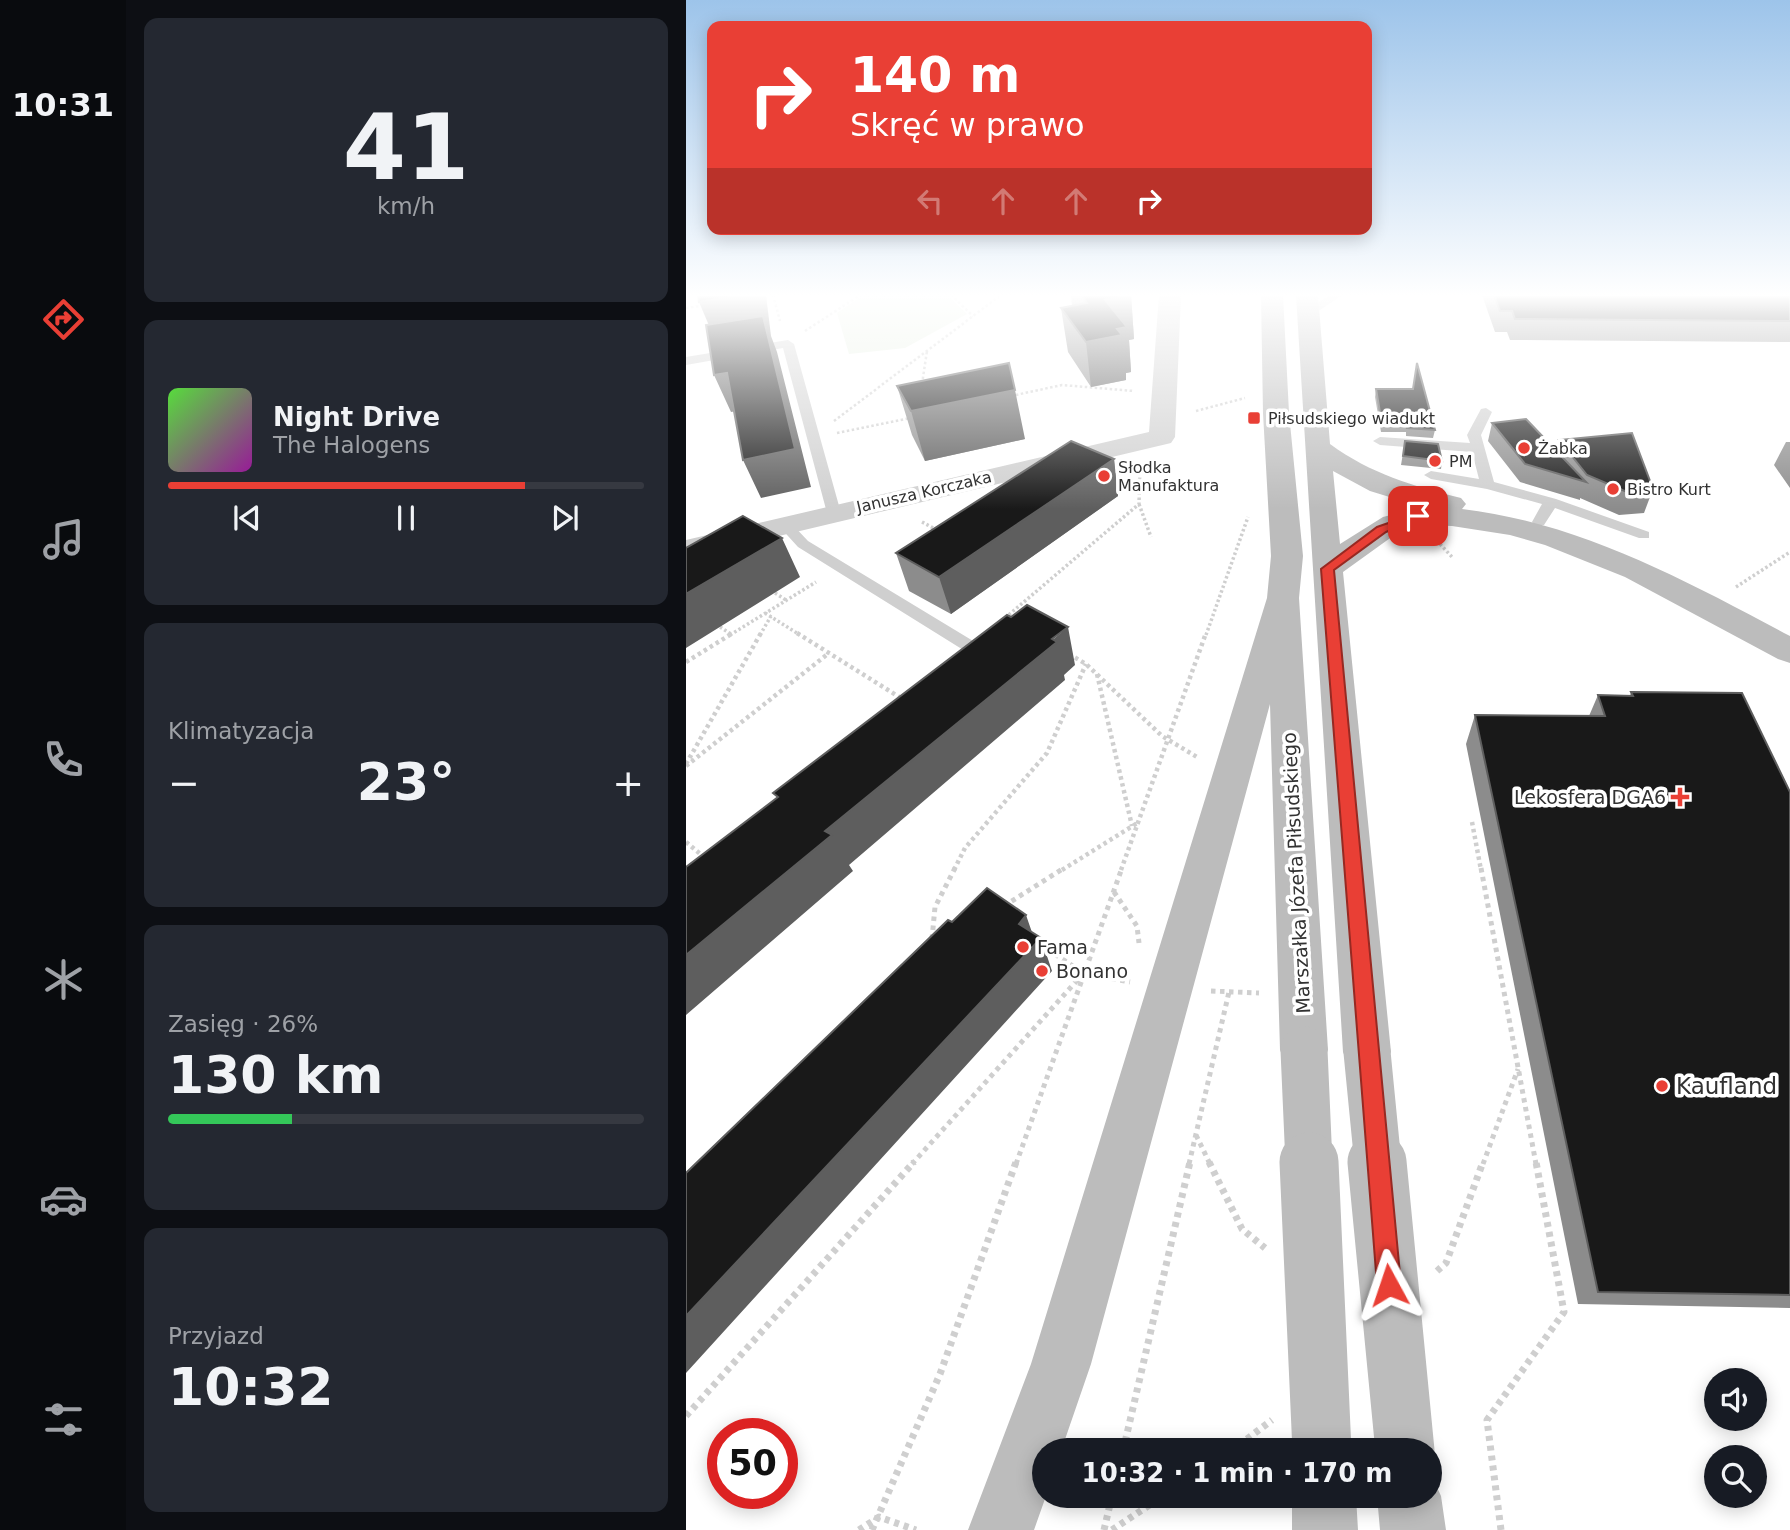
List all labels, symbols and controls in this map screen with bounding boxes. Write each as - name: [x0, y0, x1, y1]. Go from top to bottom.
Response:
- text: 140 m: [850, 47, 1020, 104]
- icon: right: [735, 49, 826, 140]
- text: 10:31: [12, 86, 114, 124]
- text: 41: [343, 95, 469, 200]
- text: Skręć w prawo: [850, 106, 1085, 144]
- icon: left: [911, 182, 949, 220]
- icon: ahead: [984, 182, 1022, 220]
- icon: ahead: [1057, 182, 1095, 220]
- icon: right: [1130, 182, 1168, 220]
- text: km/h: [377, 193, 435, 219]
- icon: directions: [39, 295, 88, 344]
- text: Night Drive: [273, 402, 440, 432]
- place label: Piłsudskiego wiadukt: [1268, 409, 1435, 428]
- marker: Piłsudskiego wiadukt: [1246, 410, 1262, 426]
- text: The Halogens: [273, 432, 430, 458]
- place label: Żabka: [1538, 439, 1588, 458]
- marker: Żabka: [1516, 440, 1532, 456]
- place label: PM: [1449, 452, 1472, 471]
- marker: PM: [1427, 453, 1443, 469]
- place label: Słodka Manufaktura: [1118, 458, 1219, 495]
- street label: Janusza Korczaka: [854, 467, 993, 517]
- marker: Słodka Manufaktura: [1096, 468, 1112, 484]
- place label: Bistro Kurt: [1627, 480, 1711, 499]
- marker: Bistro Kurt: [1605, 481, 1621, 497]
- pin: [1388, 486, 1448, 546]
- icon: arrive: [1399, 497, 1437, 535]
- icon: previous: [228, 499, 266, 537]
- icon: pause: [387, 499, 425, 537]
- icon: next: [546, 499, 584, 537]
- icon: music: [39, 515, 88, 564]
- text: Klimatyzacja: [168, 718, 314, 744]
- street label: Marszałka Józefa Piłsudskiego: [1278, 732, 1314, 1014]
- icon: phone: [39, 735, 88, 784]
- text: 23°: [357, 752, 455, 812]
- text: −: [168, 761, 200, 805]
- text: +: [612, 761, 644, 805]
- place label: Lekosfera DGA6: [1514, 786, 1666, 808]
- marker: Lekosfera DGA6: [1672, 789, 1688, 805]
- place label: Fama: [1037, 936, 1088, 958]
- marker: Fama: [1015, 939, 1031, 955]
- icon: climate: [39, 955, 88, 1004]
- place label: Bonano: [1056, 960, 1128, 982]
- marker: Bonano: [1034, 963, 1050, 979]
- text: Zasięg · 26%: [168, 1011, 318, 1037]
- text: 130 km: [168, 1045, 383, 1105]
- place label: Kaufland: [1676, 1073, 1777, 1099]
- marker: Kaufland: [1654, 1078, 1670, 1094]
- icon: car: [39, 1175, 88, 1224]
- position arrow: [1352, 1248, 1426, 1322]
- text: Przyjazd: [168, 1323, 264, 1349]
- text: 10:32: [168, 1357, 334, 1417]
- map controls: [1704, 1368, 1767, 1508]
- button: sound: [1704, 1368, 1767, 1431]
- icon: filters: [39, 1395, 88, 1444]
- speed limit sign: 50: [707, 1418, 798, 1509]
- button: search: [1704, 1445, 1767, 1508]
- text: 10:32 · 1 min · 170 m: [1082, 1458, 1392, 1488]

